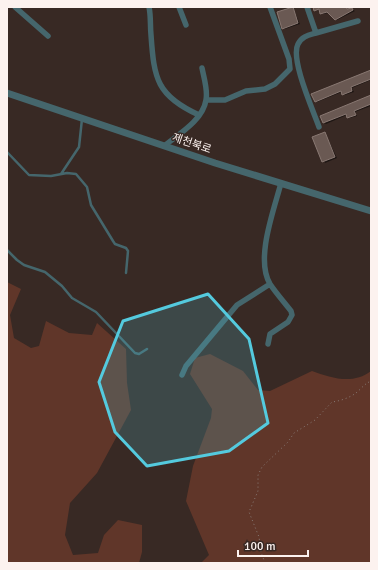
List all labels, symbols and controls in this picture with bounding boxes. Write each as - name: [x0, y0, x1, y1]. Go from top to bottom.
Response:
- street label: 제천북로: [171, 131, 213, 156]
- scale bar: [238, 532, 308, 558]
- text: 100 m: [244, 539, 276, 554]

